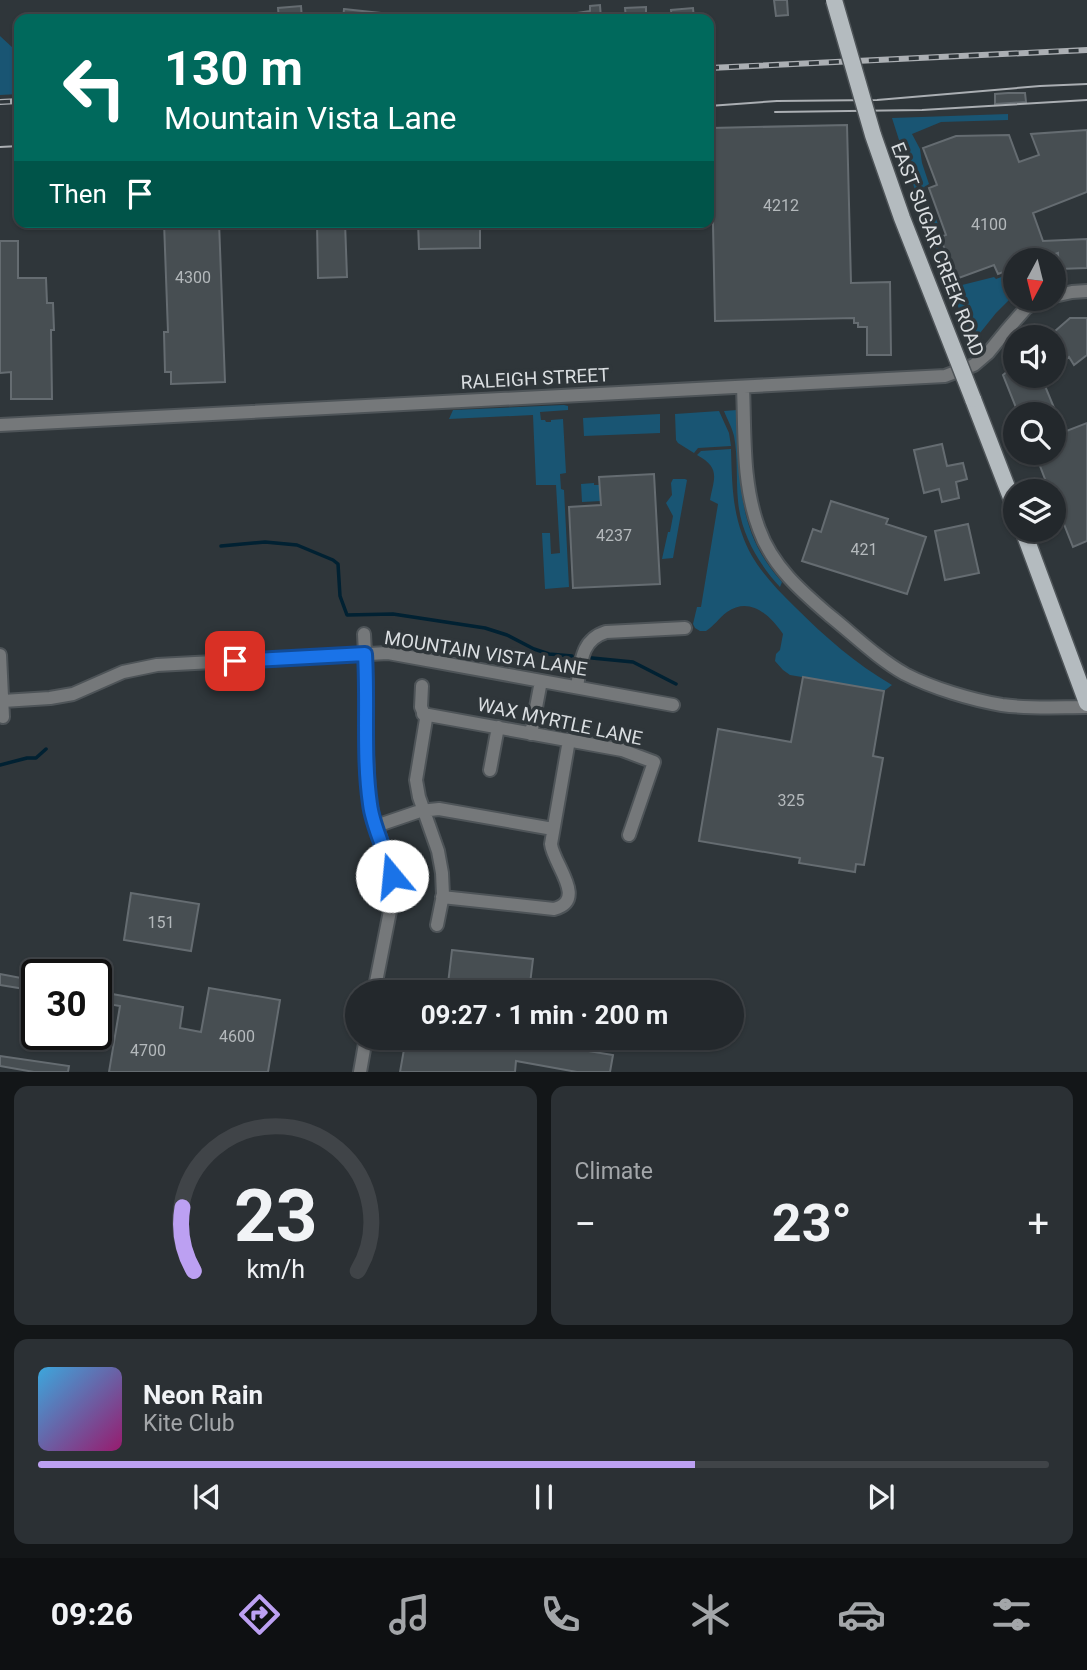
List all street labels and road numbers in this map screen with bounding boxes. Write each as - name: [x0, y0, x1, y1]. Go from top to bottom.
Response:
- street label: EAST SUGAR CREEK ROAD: [886, 139, 989, 359]
- street label: RALEIGH STREET: [460, 363, 610, 394]
- street label: MOUNTAIN VISTA LANE: [383, 626, 589, 681]
- street label: WAX MYRTLE LANE: [475, 693, 645, 750]

